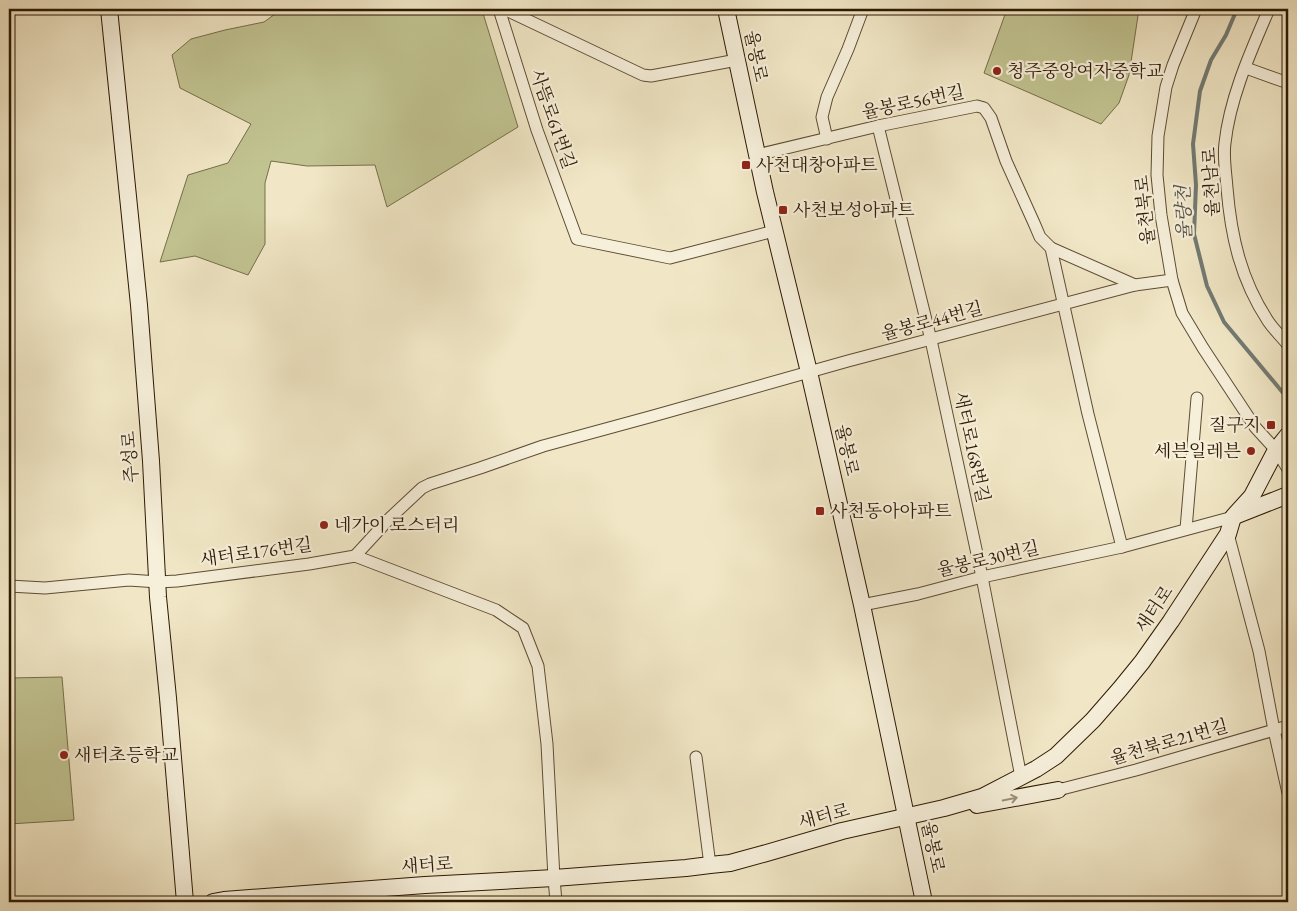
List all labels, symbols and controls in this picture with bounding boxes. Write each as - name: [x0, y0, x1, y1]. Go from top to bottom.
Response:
- street label: 율봉로: [740, 28, 773, 84]
- place label: 청주중앙여자중학교: [1007, 59, 1164, 82]
- marker: 청주중앙여자중학교: [991, 65, 1003, 77]
- street label: 사뜸로61번길: [526, 66, 581, 172]
- street label: 율봉로56번길: [860, 79, 966, 124]
- street label: 율천남로: [1197, 147, 1224, 217]
- place label: 사천대창아파트: [756, 153, 878, 176]
- marker: 사천대창아파트: [740, 159, 752, 171]
- street label: 율천북로: [1129, 174, 1160, 246]
- water label: 율량천: [1170, 183, 1197, 241]
- place label: 사천보성아파트: [793, 198, 915, 221]
- marker: 사천보성아파트: [777, 204, 789, 216]
- street label: 율봉로44번길: [879, 296, 985, 345]
- street label: 새터로168번길: [950, 389, 995, 504]
- place label: 질구지: [1209, 413, 1261, 436]
- marker: 질구지: [1265, 419, 1277, 431]
- street label: 율봉로: [830, 422, 865, 478]
- street label: 주성로: [116, 430, 143, 484]
- place label: 세븐일레븐: [1154, 439, 1242, 462]
- marker: 세븐일레븐: [1245, 445, 1257, 457]
- place label: 사천동아아파트: [830, 499, 952, 522]
- marker: 사천동아아파트: [814, 505, 826, 517]
- place label: 네가이 로스터리: [334, 513, 459, 536]
- marker: 네가이 로스터리: [318, 519, 330, 531]
- street label: 새터로176번길: [198, 532, 313, 571]
- street label: 율봉로30번길: [935, 536, 1041, 581]
- street label: 새터로: [1129, 581, 1178, 637]
- street label: 율천북로21번길: [1107, 714, 1230, 769]
- place label: 새터초등학교: [74, 743, 179, 766]
- marker: 새터초등학교: [58, 749, 70, 761]
- one-way arrow: [1002, 794, 1018, 803]
- street label: 새터로: [796, 798, 852, 833]
- street label: 율봉로: [917, 819, 950, 875]
- street label: 새터로: [400, 851, 454, 878]

